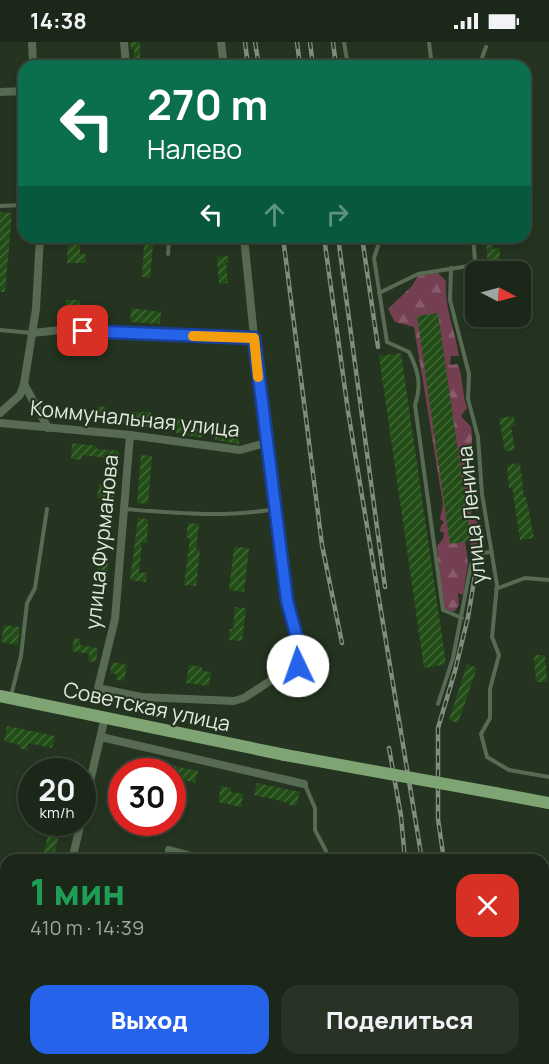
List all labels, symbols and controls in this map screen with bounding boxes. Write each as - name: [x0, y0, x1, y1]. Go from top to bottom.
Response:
- text: 14:38: [30, 6, 87, 36]
- text: 270 m: [147, 75, 268, 133]
- icon: left: [48, 84, 126, 162]
- text: Налево: [147, 130, 242, 167]
- icon: left: [195, 198, 228, 231]
- icon: ahead: [258, 198, 291, 231]
- icon: right: [321, 198, 354, 231]
- north arrow: [465, 261, 531, 327]
- map controls: [465, 261, 531, 327]
- pin: [57, 305, 108, 356]
- icon: arrive: [66, 314, 99, 347]
- street label: Коммунальная улица: [29, 393, 241, 443]
- street label: улица Ленина: [450, 444, 492, 586]
- street label: улица Фурманова: [78, 453, 124, 631]
- position arrow: [266, 634, 330, 698]
- street label: Советская улица: [61, 675, 233, 737]
- speed limit sign: 30: [108, 758, 186, 836]
- text: 20: [38, 769, 76, 810]
- text: km/h: [40, 802, 74, 823]
- text: 1 мин: [30, 867, 125, 916]
- button: close: [456, 874, 519, 937]
- text: 410 m · 14:39: [30, 914, 144, 941]
- button: Выход: [30, 985, 269, 1054]
- button: Поделиться: [281, 985, 519, 1054]

